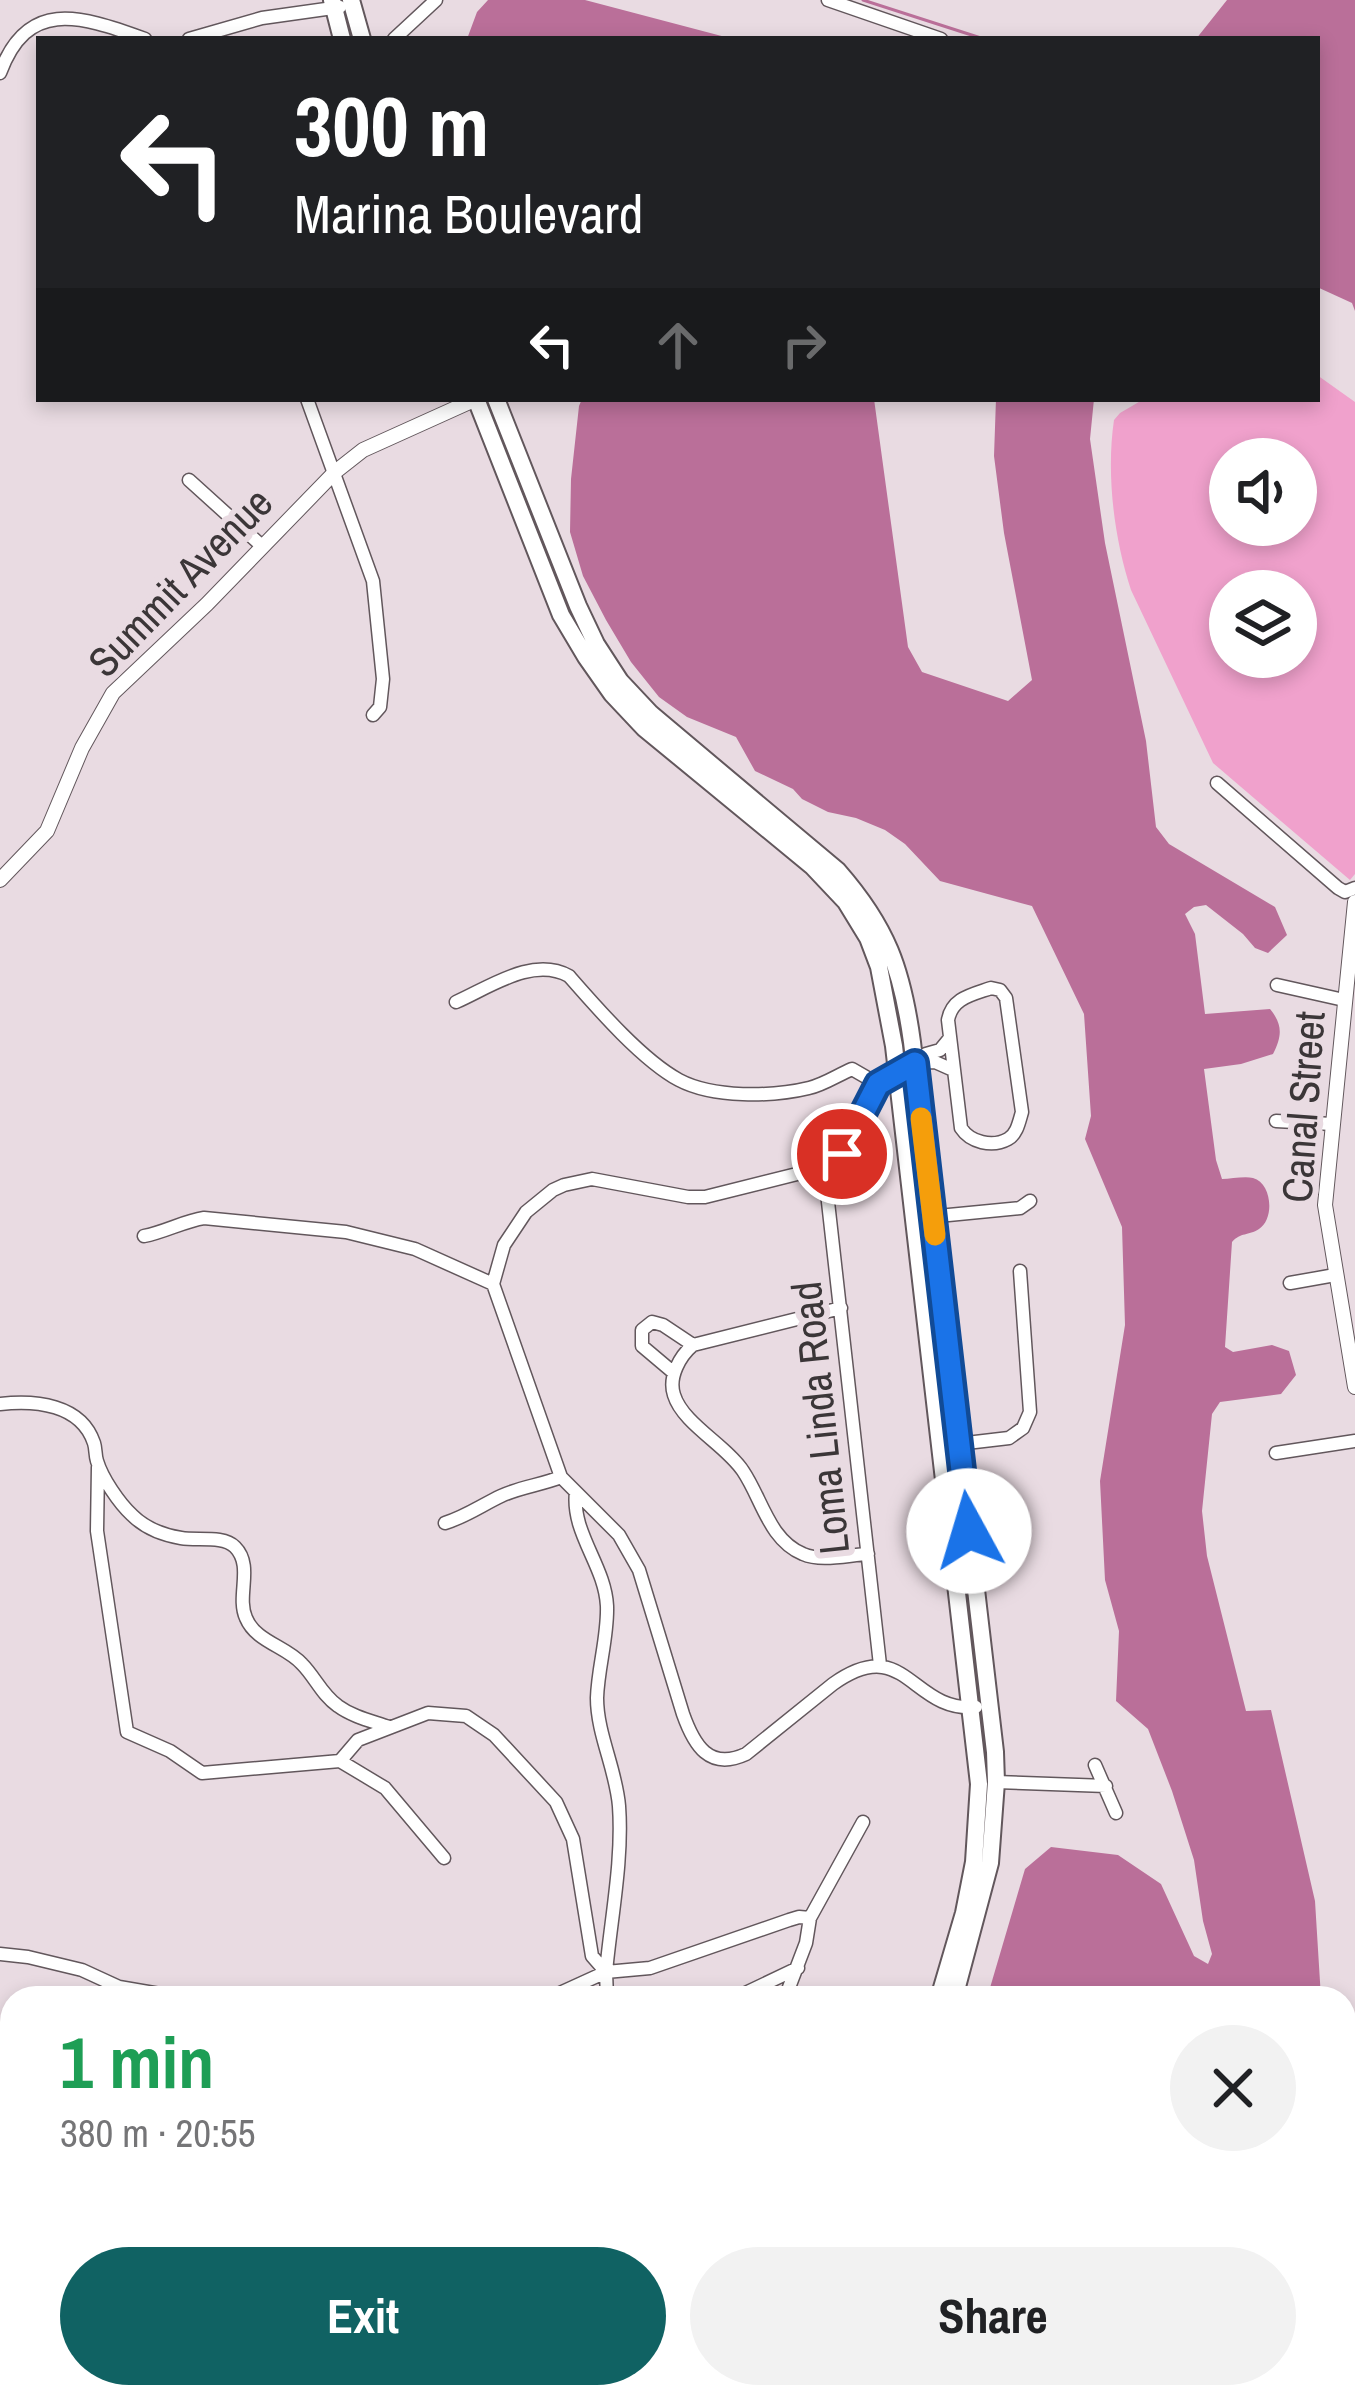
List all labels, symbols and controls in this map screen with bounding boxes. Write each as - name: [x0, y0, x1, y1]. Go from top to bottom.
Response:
- text: 300 m: [294, 69, 489, 182]
- icon: left: [96, 84, 252, 240]
- text: Marina Boulevard: [294, 177, 644, 250]
- icon: left: [519, 312, 585, 378]
- icon: ahead: [645, 312, 711, 378]
- icon: right: [771, 312, 837, 378]
- map controls: [1209, 438, 1317, 678]
- button: sound: [1209, 438, 1317, 546]
- street label: Summit Avenue: [76, 475, 284, 689]
- button: layers: [1209, 570, 1317, 678]
- street label: Canal Street: [1268, 1010, 1338, 1204]
- pin: [791, 1103, 893, 1205]
- icon: arrive: [809, 1121, 875, 1187]
- street label: Loma Linda Road: [778, 1279, 862, 1557]
- position arrow: [906, 1468, 1032, 1594]
- text: 1 min: [60, 2013, 214, 2110]
- button: close: [1170, 2025, 1296, 2151]
- text: 380 m · 20:55: [60, 2107, 256, 2159]
- button: Exit: [60, 2247, 666, 2385]
- button: Share: [690, 2247, 1296, 2385]

